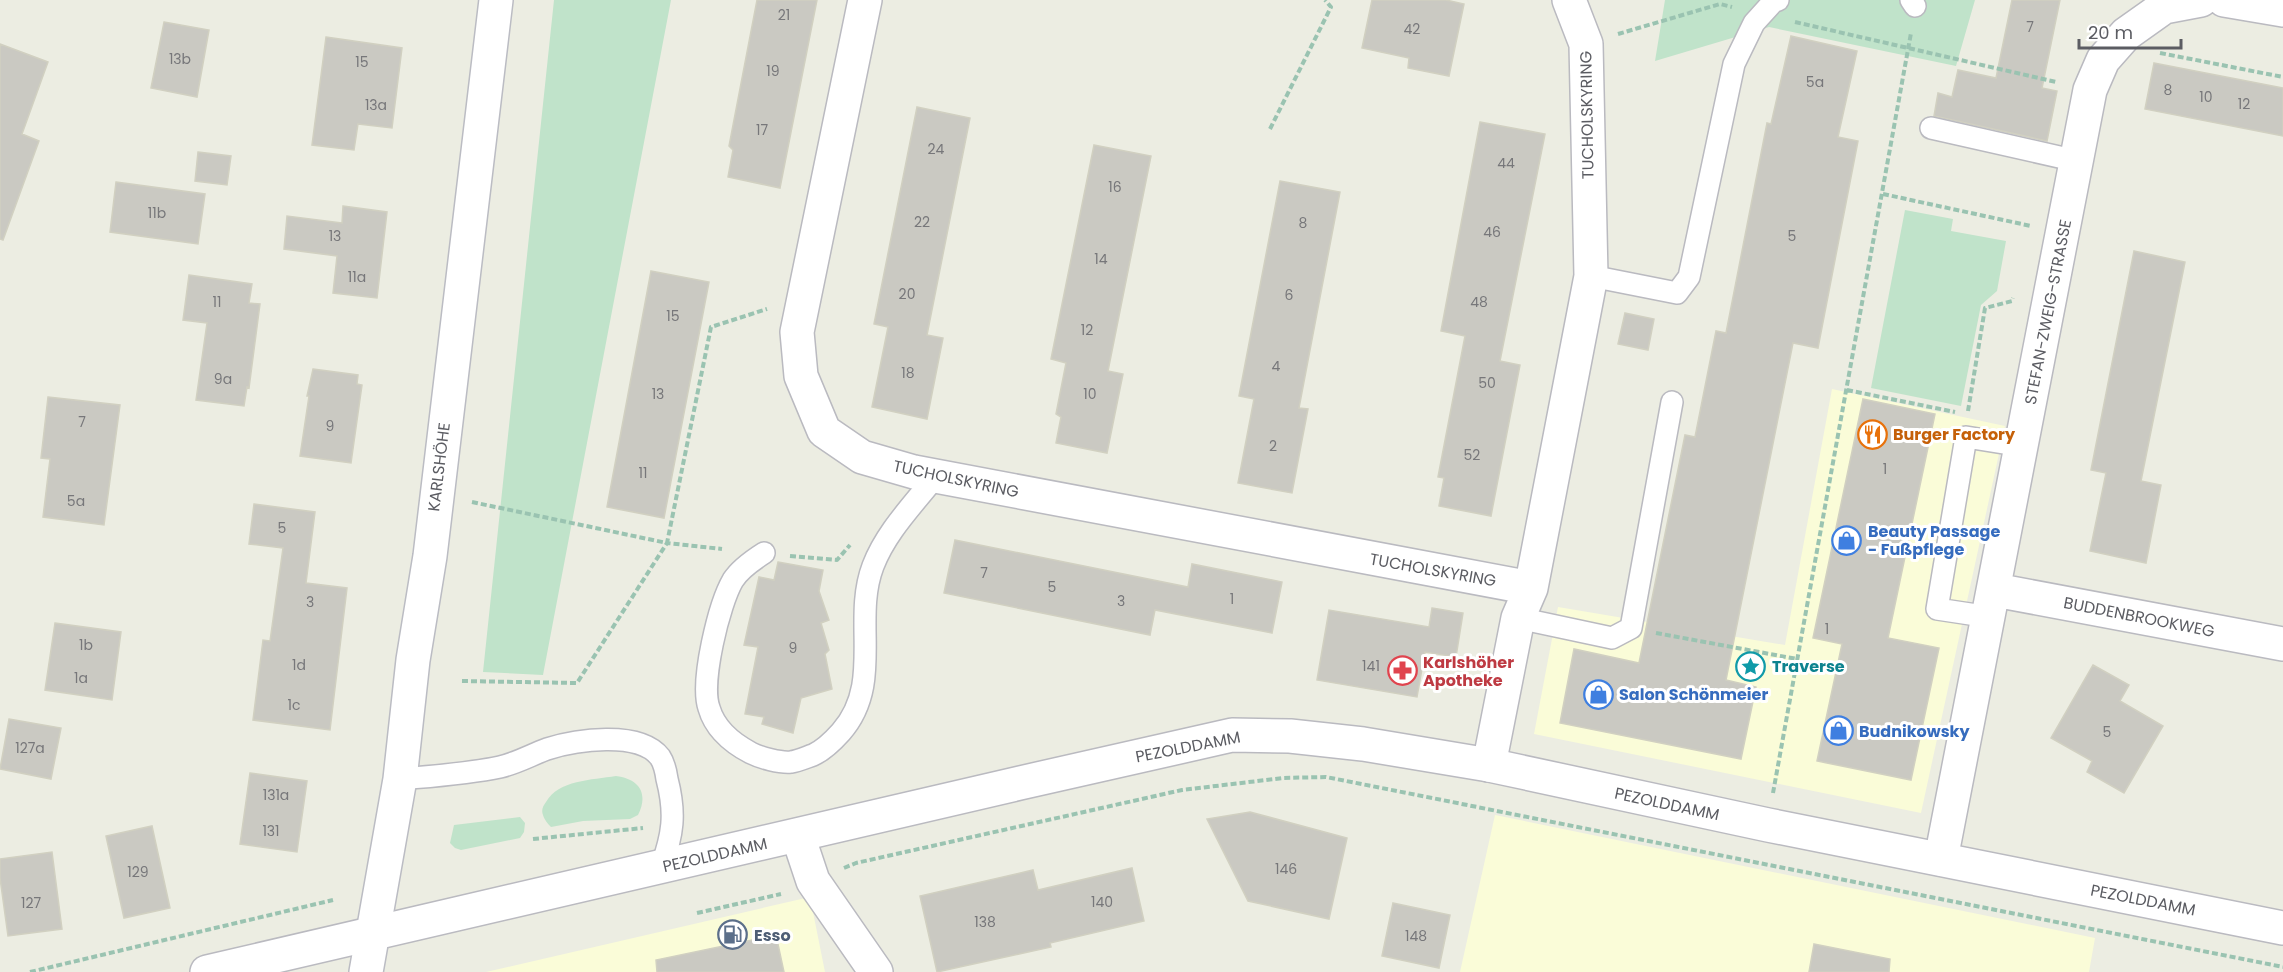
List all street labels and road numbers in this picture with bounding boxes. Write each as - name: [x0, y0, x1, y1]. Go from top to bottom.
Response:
- street label: TUCHOLSKYRING: [1574, 51, 1600, 179]
- street label: STEFAN-ZWEIG-STRASSE: [2019, 217, 2077, 407]
- street label: KARLSHÖHE: [422, 421, 456, 513]
- street label: TUCHOLSKYRING: [891, 454, 1021, 504]
- street label: TUCHOLSKYRING: [1368, 548, 1498, 592]
- street label: BUDDENBROOKWEG: [2062, 591, 2216, 643]
- street label: PEZOLDDAMM: [1133, 726, 1243, 768]
- street label: PEZOLDDAMM: [1612, 782, 1722, 826]
- street label: PEZOLDDAMM: [660, 832, 770, 878]
- street label: PEZOLDDAMM: [2088, 879, 2198, 921]

